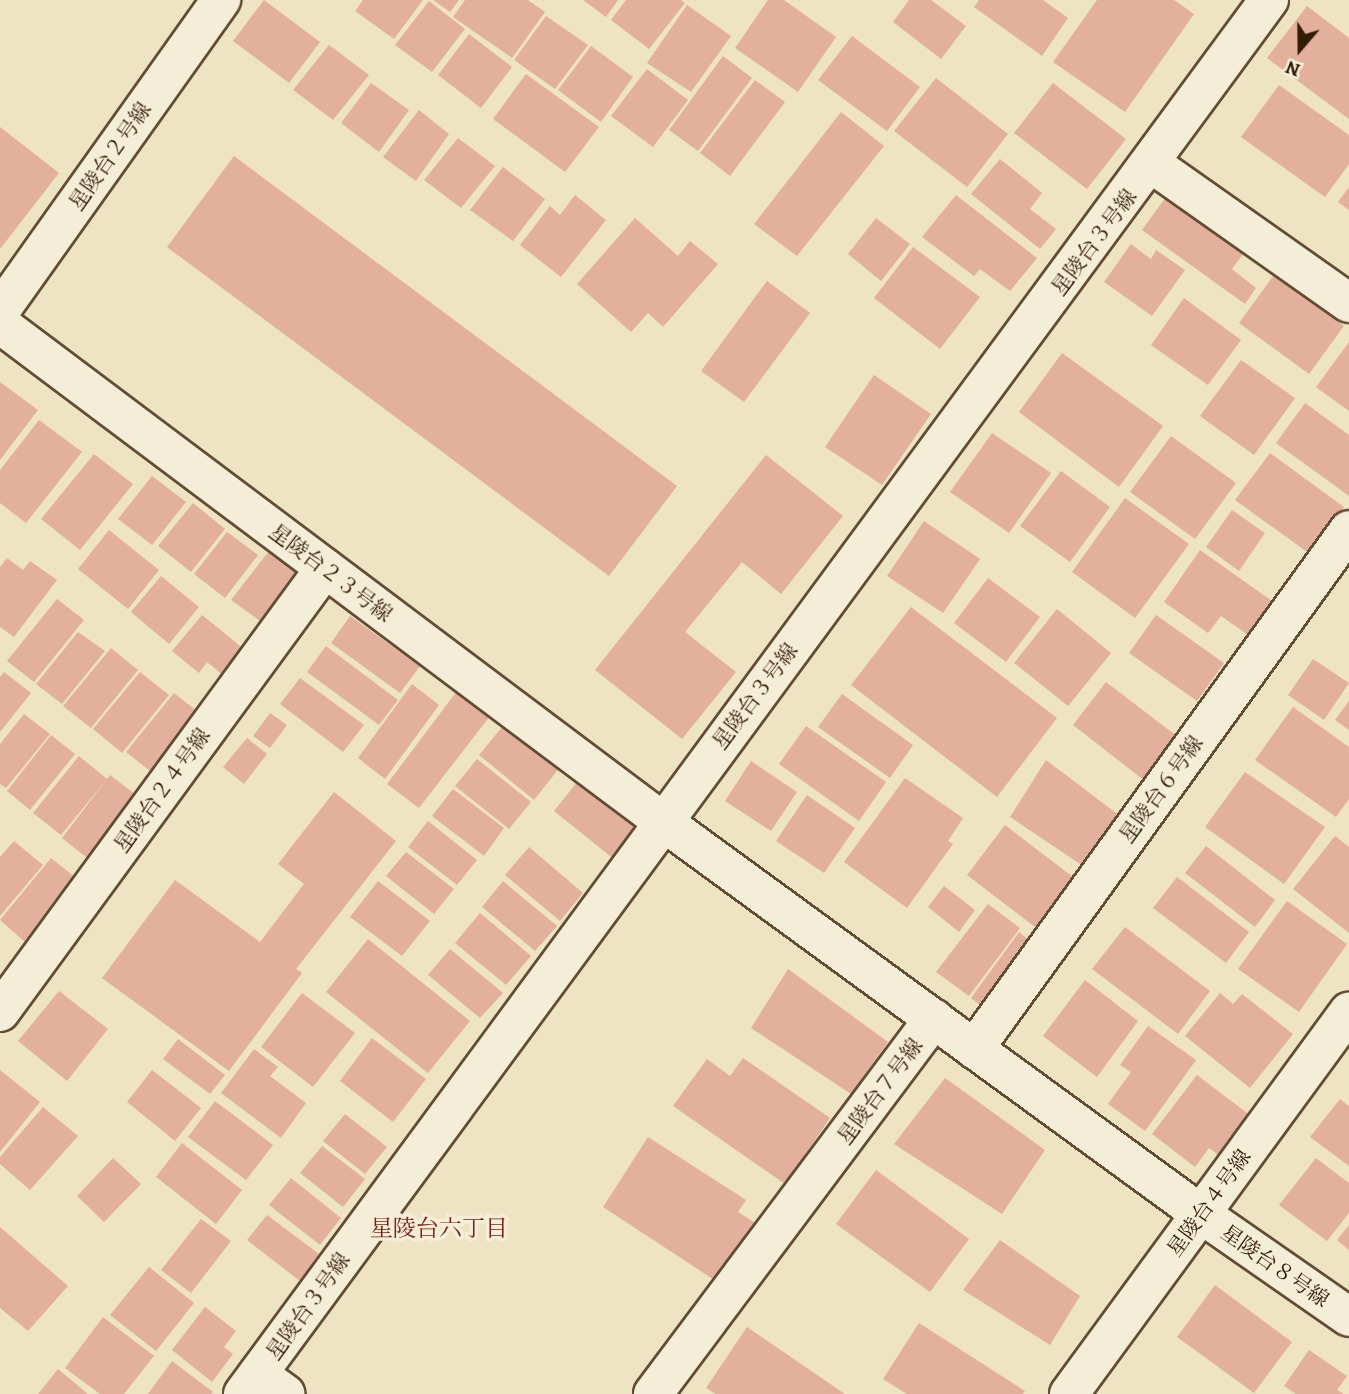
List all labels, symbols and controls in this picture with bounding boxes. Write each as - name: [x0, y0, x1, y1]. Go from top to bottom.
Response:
- north arrow: [1265, 14, 1335, 84]
- text: N: [1282, 54, 1304, 83]
- street label: 星陵台２号線: [64, 97, 156, 215]
- street label: 星陵台３号線: [1046, 184, 1142, 300]
- street label: 星陵台２３号線: [265, 519, 397, 627]
- street label: 星陵台３号線: [707, 638, 803, 754]
- street label: 星陵台２４号線: [109, 723, 215, 857]
- street label: 星陵台６号線: [1114, 731, 1208, 847]
- street label: 星陵台７号線: [832, 1033, 928, 1149]
- street label: 星陵台４号線: [1162, 1145, 1256, 1261]
- district label: 星陵台六丁目: [370, 1215, 508, 1243]
- street label: 星陵台８号線: [1216, 1220, 1334, 1312]
- street label: 星陵台３号線: [261, 1248, 355, 1364]

